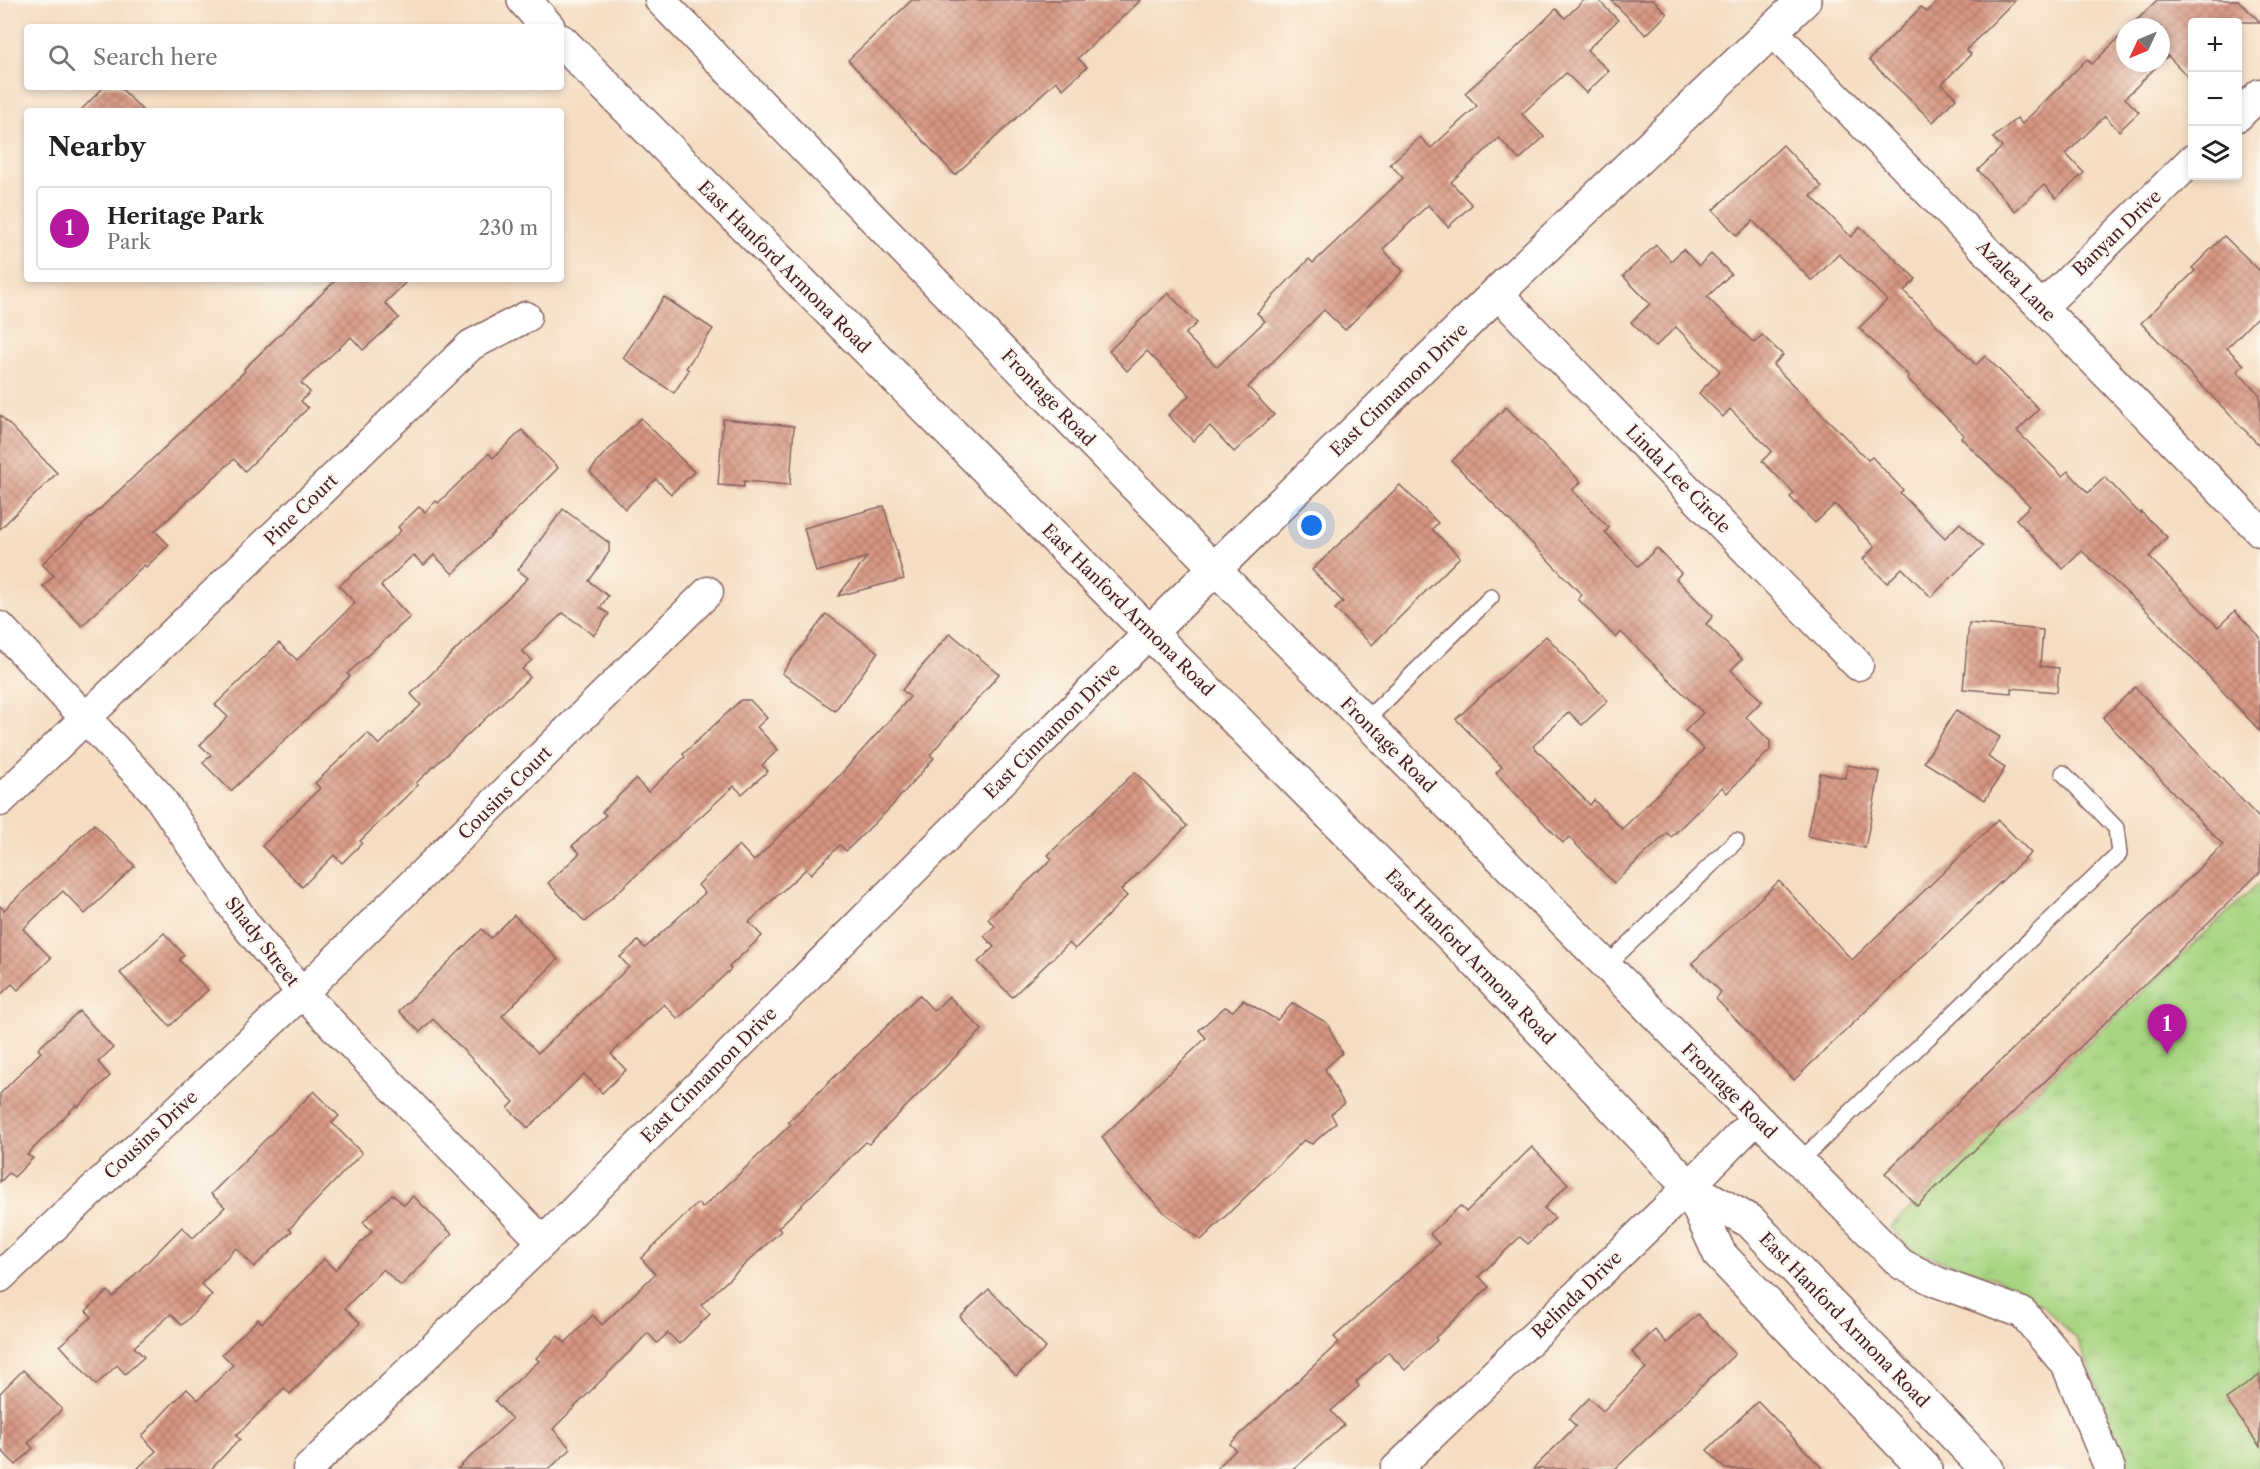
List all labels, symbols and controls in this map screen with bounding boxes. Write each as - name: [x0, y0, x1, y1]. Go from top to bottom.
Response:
- north arrow: [2116, 18, 2170, 72]
- map controls: [2188, 18, 2242, 180]
- button: +: [2188, 18, 2242, 72]
- search box: [24, 24, 564, 90]
- icon: search: [45, 41, 78, 74]
- text: Search here: [93, 44, 218, 71]
- button: −: [2188, 72, 2242, 126]
- button: layers: [2188, 126, 2242, 180]
- text: Nearby: [48, 131, 146, 163]
- street label: East Hanford Armona Road: [693, 176, 875, 358]
- street label: Banyan Drive: [2068, 185, 2166, 281]
- text: Heritage Park: [107, 203, 264, 230]
- text: 1: [65, 216, 74, 240]
- text: 230 m: [479, 216, 538, 240]
- text: Park: [107, 230, 150, 254]
- street label: Azalea Lane: [1971, 235, 2060, 326]
- street label: East Cinnamon Drive: [1326, 319, 1472, 461]
- street label: Frontage Road: [996, 345, 1100, 451]
- street label: Linda Lee Circle: [1621, 420, 1735, 538]
- street label: Pine Court: [260, 469, 343, 550]
- your location: [1297, 511, 1326, 540]
- street label: East Hanford Armona Road: [1037, 519, 1219, 701]
- street label: East Cinnamon Drive: [980, 659, 1124, 803]
- street label: Frontage Road: [1336, 693, 1440, 797]
- street label: Cousins Court: [454, 741, 557, 844]
- street label: East Hanford Armona Road: [1380, 865, 1560, 1049]
- street label: Shady Street: [220, 893, 304, 992]
- street label: East Cinnamon Drive: [637, 1003, 781, 1147]
- pin: 1: [2148, 1004, 2186, 1054]
- street label: Frontage Road: [1677, 1039, 1781, 1143]
- street label: Cousins Drive: [100, 1086, 202, 1184]
- street label: East Hanford Armona Road: [1754, 1228, 1934, 1412]
- street label: Belinda Drive: [1527, 1247, 1627, 1343]

